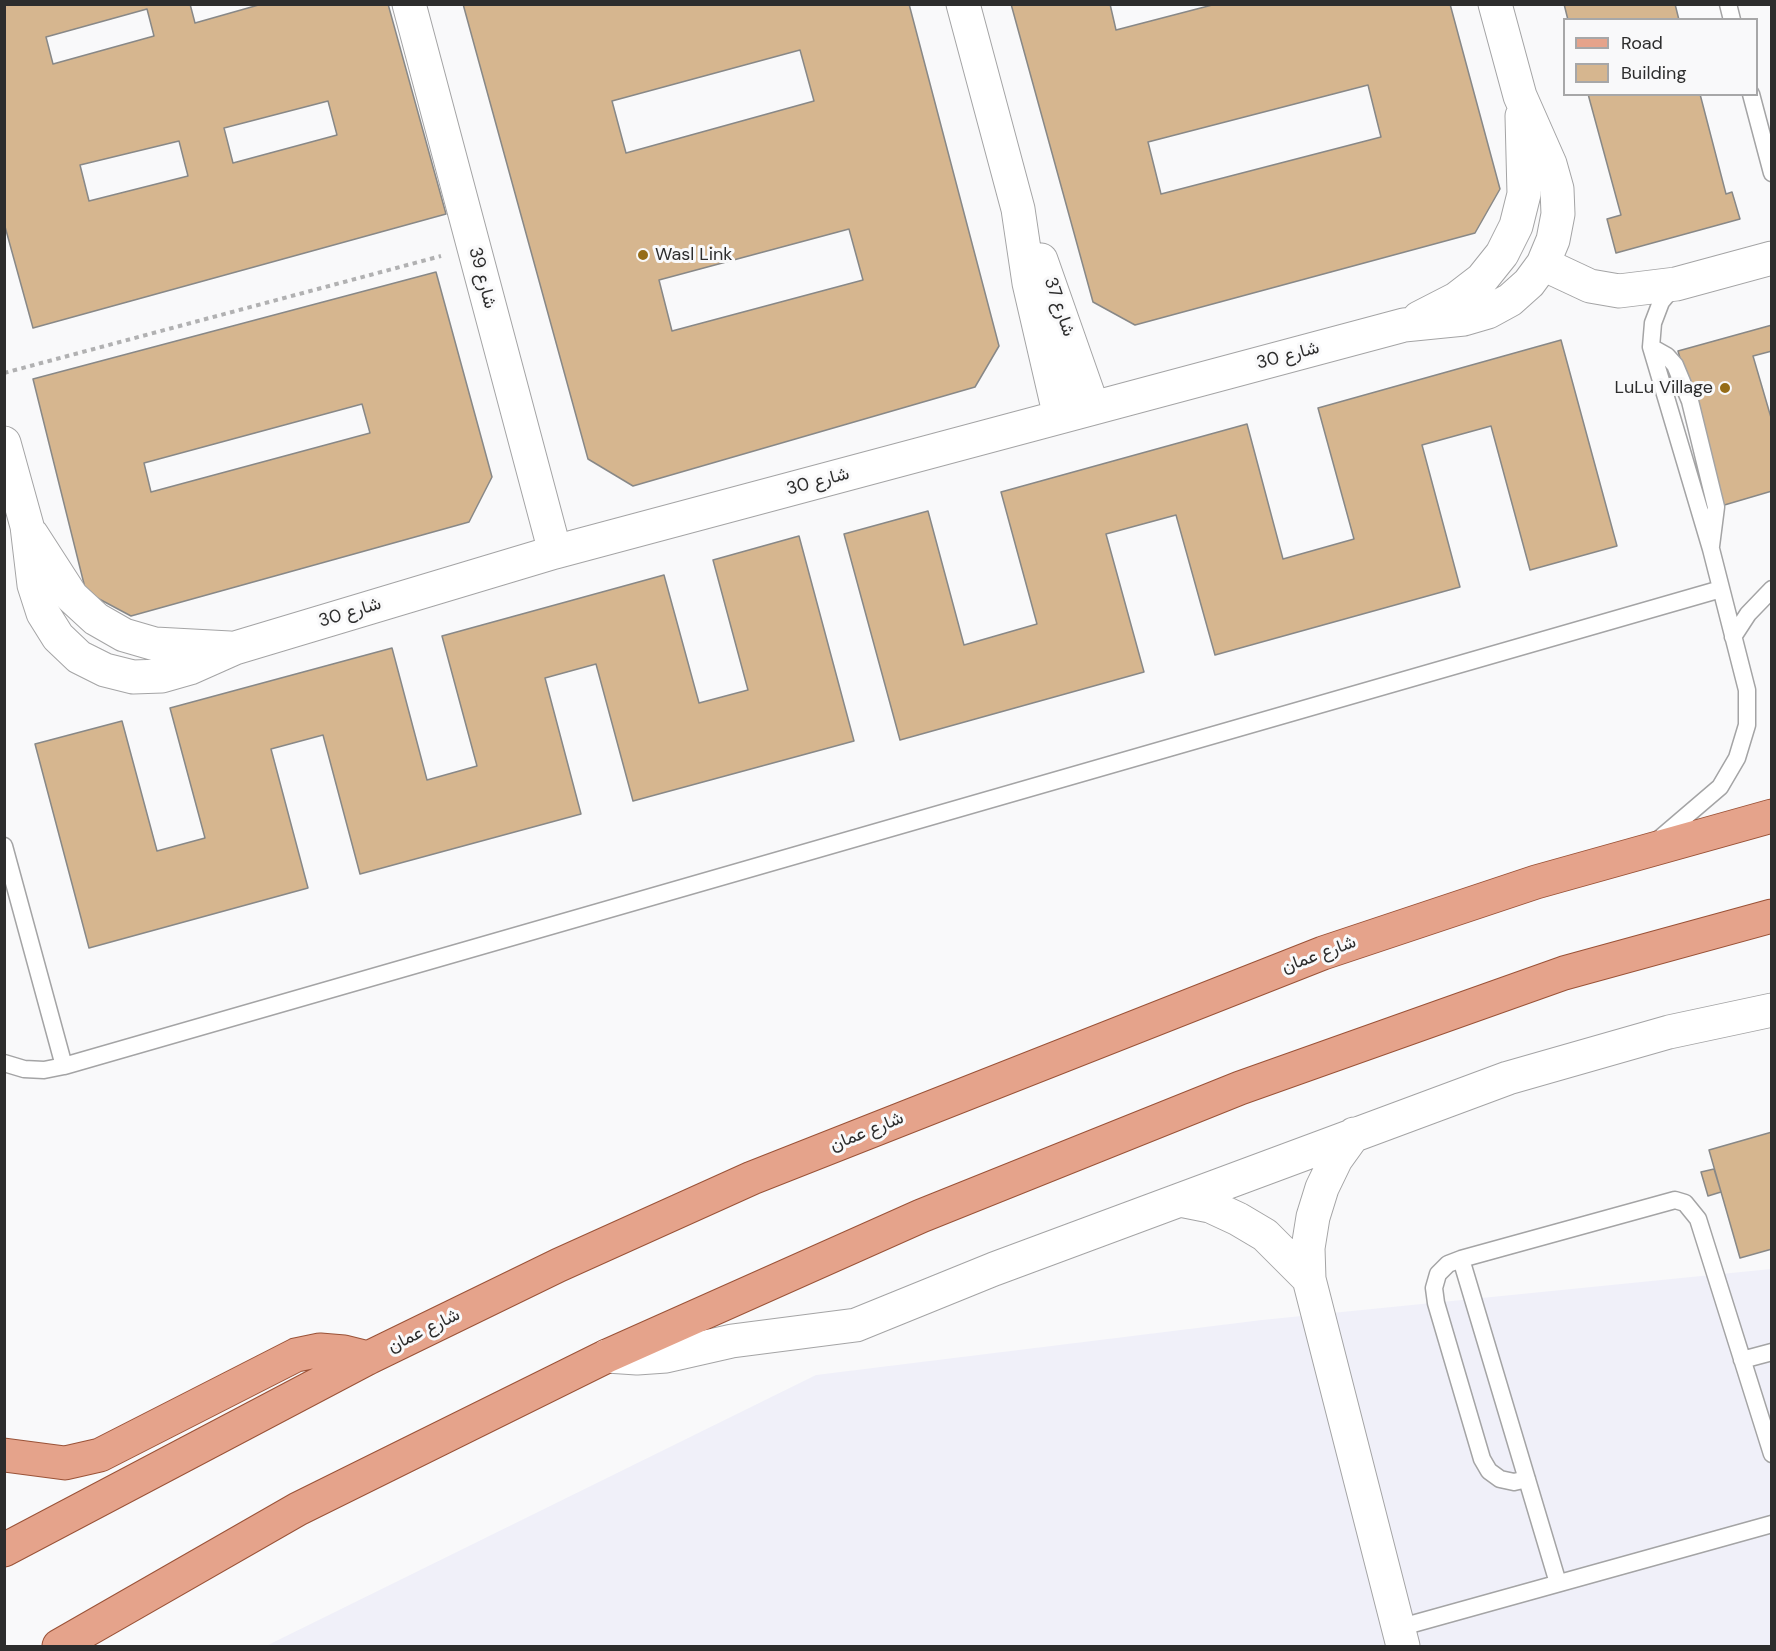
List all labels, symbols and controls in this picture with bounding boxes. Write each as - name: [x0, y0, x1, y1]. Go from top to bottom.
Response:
- legend: [1563, 18, 1758, 96]
- text: Road: [1621, 31, 1663, 55]
- text: Building: [1621, 61, 1686, 85]
- place label: Wasl Link: [655, 244, 732, 266]
- street label: شارع 39: [463, 245, 501, 311]
- marker: Wasl Link: [636, 248, 650, 262]
- street label: شارع 37: [1039, 275, 1079, 339]
- street label: شارع 30: [1254, 337, 1322, 375]
- place label: LuLu Village: [1615, 377, 1713, 399]
- marker: LuLu Village: [1718, 381, 1732, 395]
- street label: شارع 30: [784, 463, 852, 501]
- street label: شارع 30: [316, 593, 384, 633]
- street label: شارع عمان: [1279, 932, 1359, 978]
- street label: شارع عمان: [827, 1107, 907, 1157]
- street label: شارع عمان: [384, 1304, 464, 1358]

